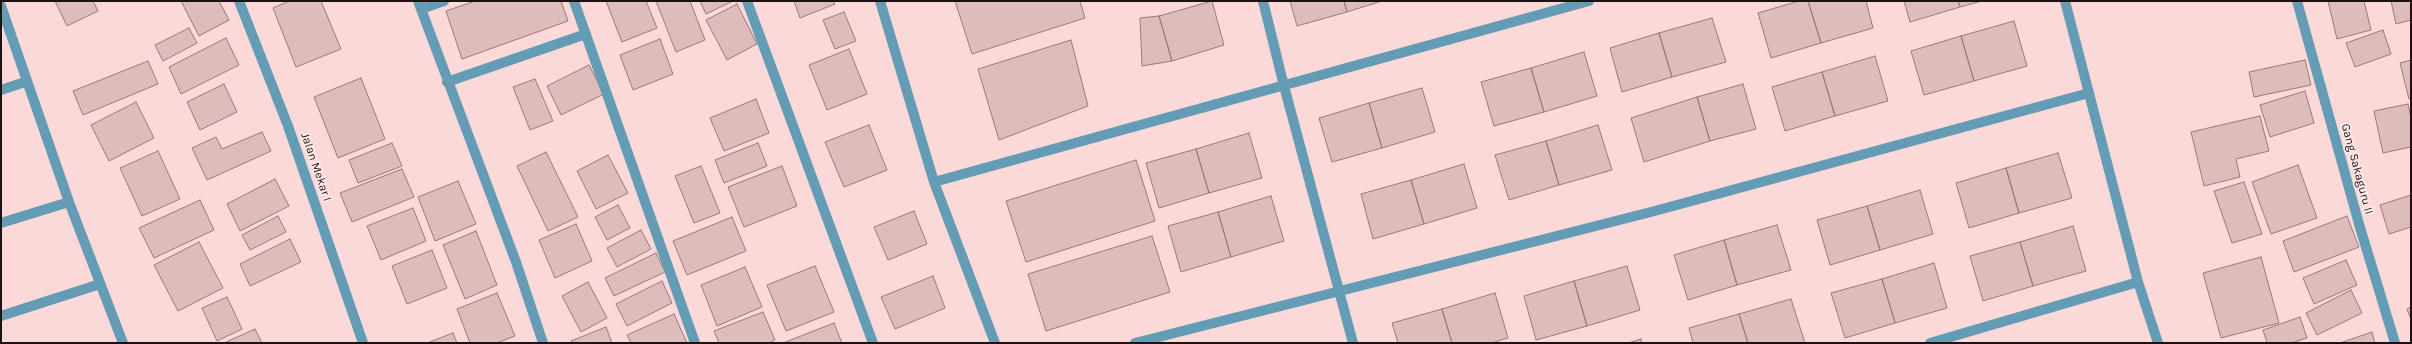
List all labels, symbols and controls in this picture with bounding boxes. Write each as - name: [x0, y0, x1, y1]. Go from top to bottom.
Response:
- street label: Gang Sakaguru II: [2338, 122, 2376, 216]
- street label: Jalan Mekar I: [298, 131, 334, 203]

